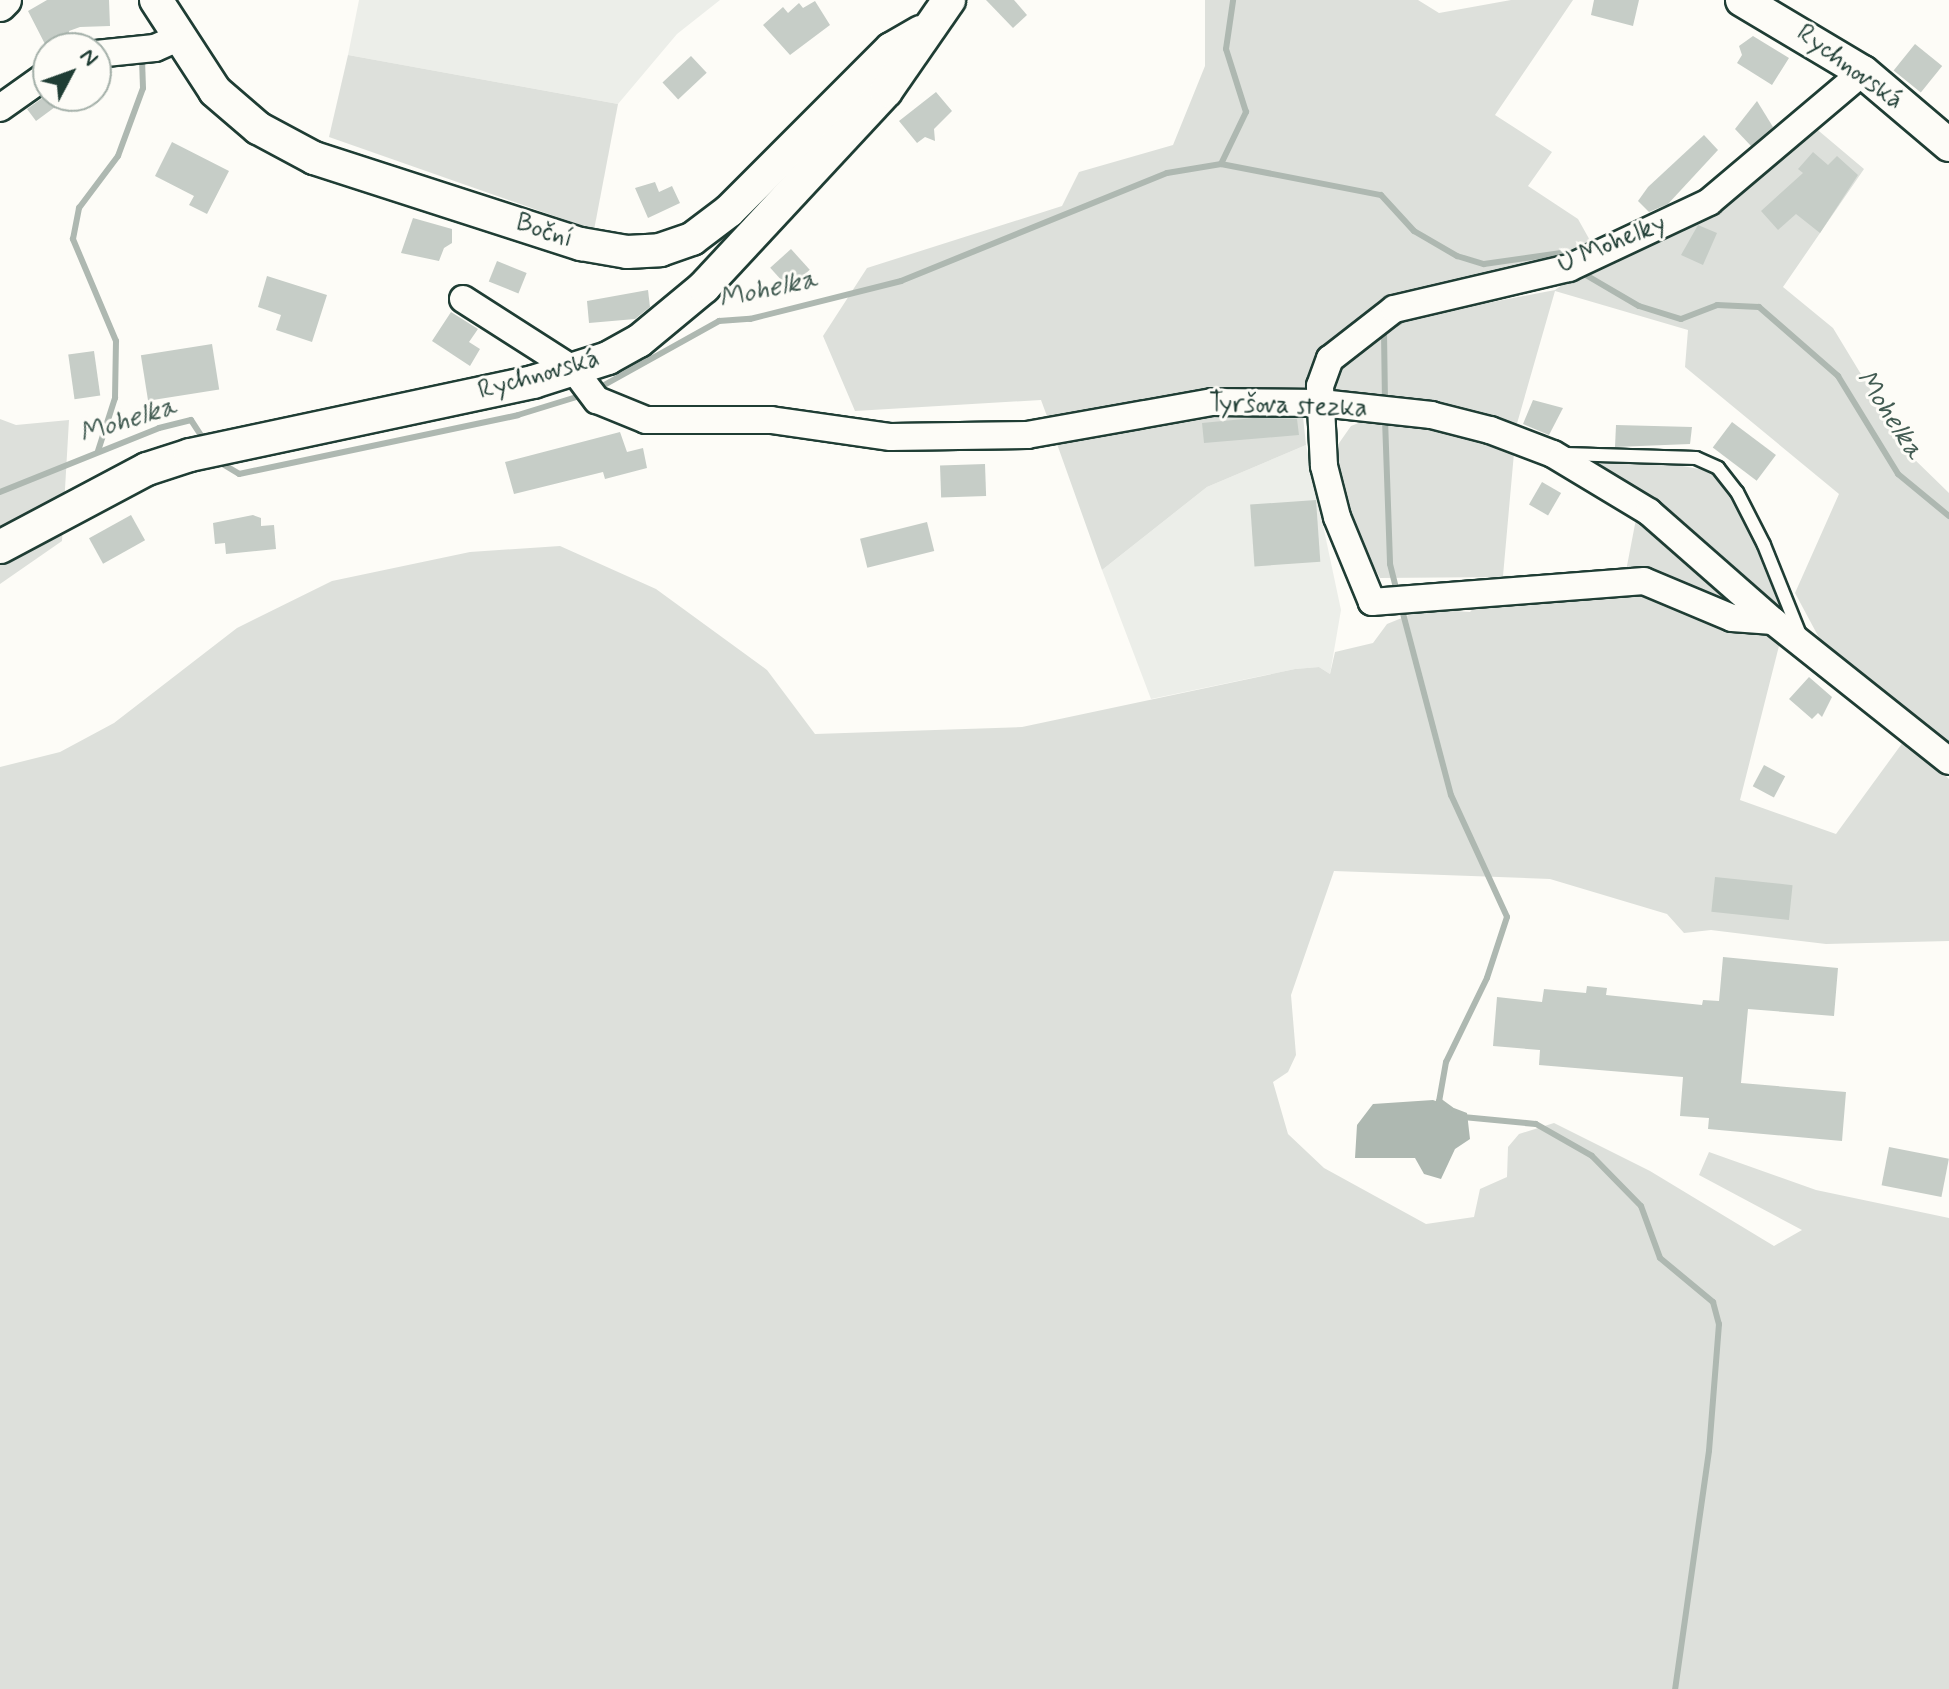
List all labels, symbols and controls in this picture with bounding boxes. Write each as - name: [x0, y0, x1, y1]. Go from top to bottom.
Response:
- street label: Rychnovská: [1789, 19, 1909, 117]
- north arrow: [32, 32, 112, 112]
- text: N: [73, 43, 104, 72]
- street label: Boční: [511, 208, 577, 256]
- street label: U Mohelky: [1553, 208, 1671, 282]
- water label: Mohelka: [716, 263, 820, 317]
- street label: Rychnovská: [475, 344, 603, 408]
- water label: Mohelka: [1848, 364, 1930, 466]
- street label: Tyršova stezka: [1208, 389, 1368, 425]
- water label: Mohelka: [75, 390, 181, 452]

